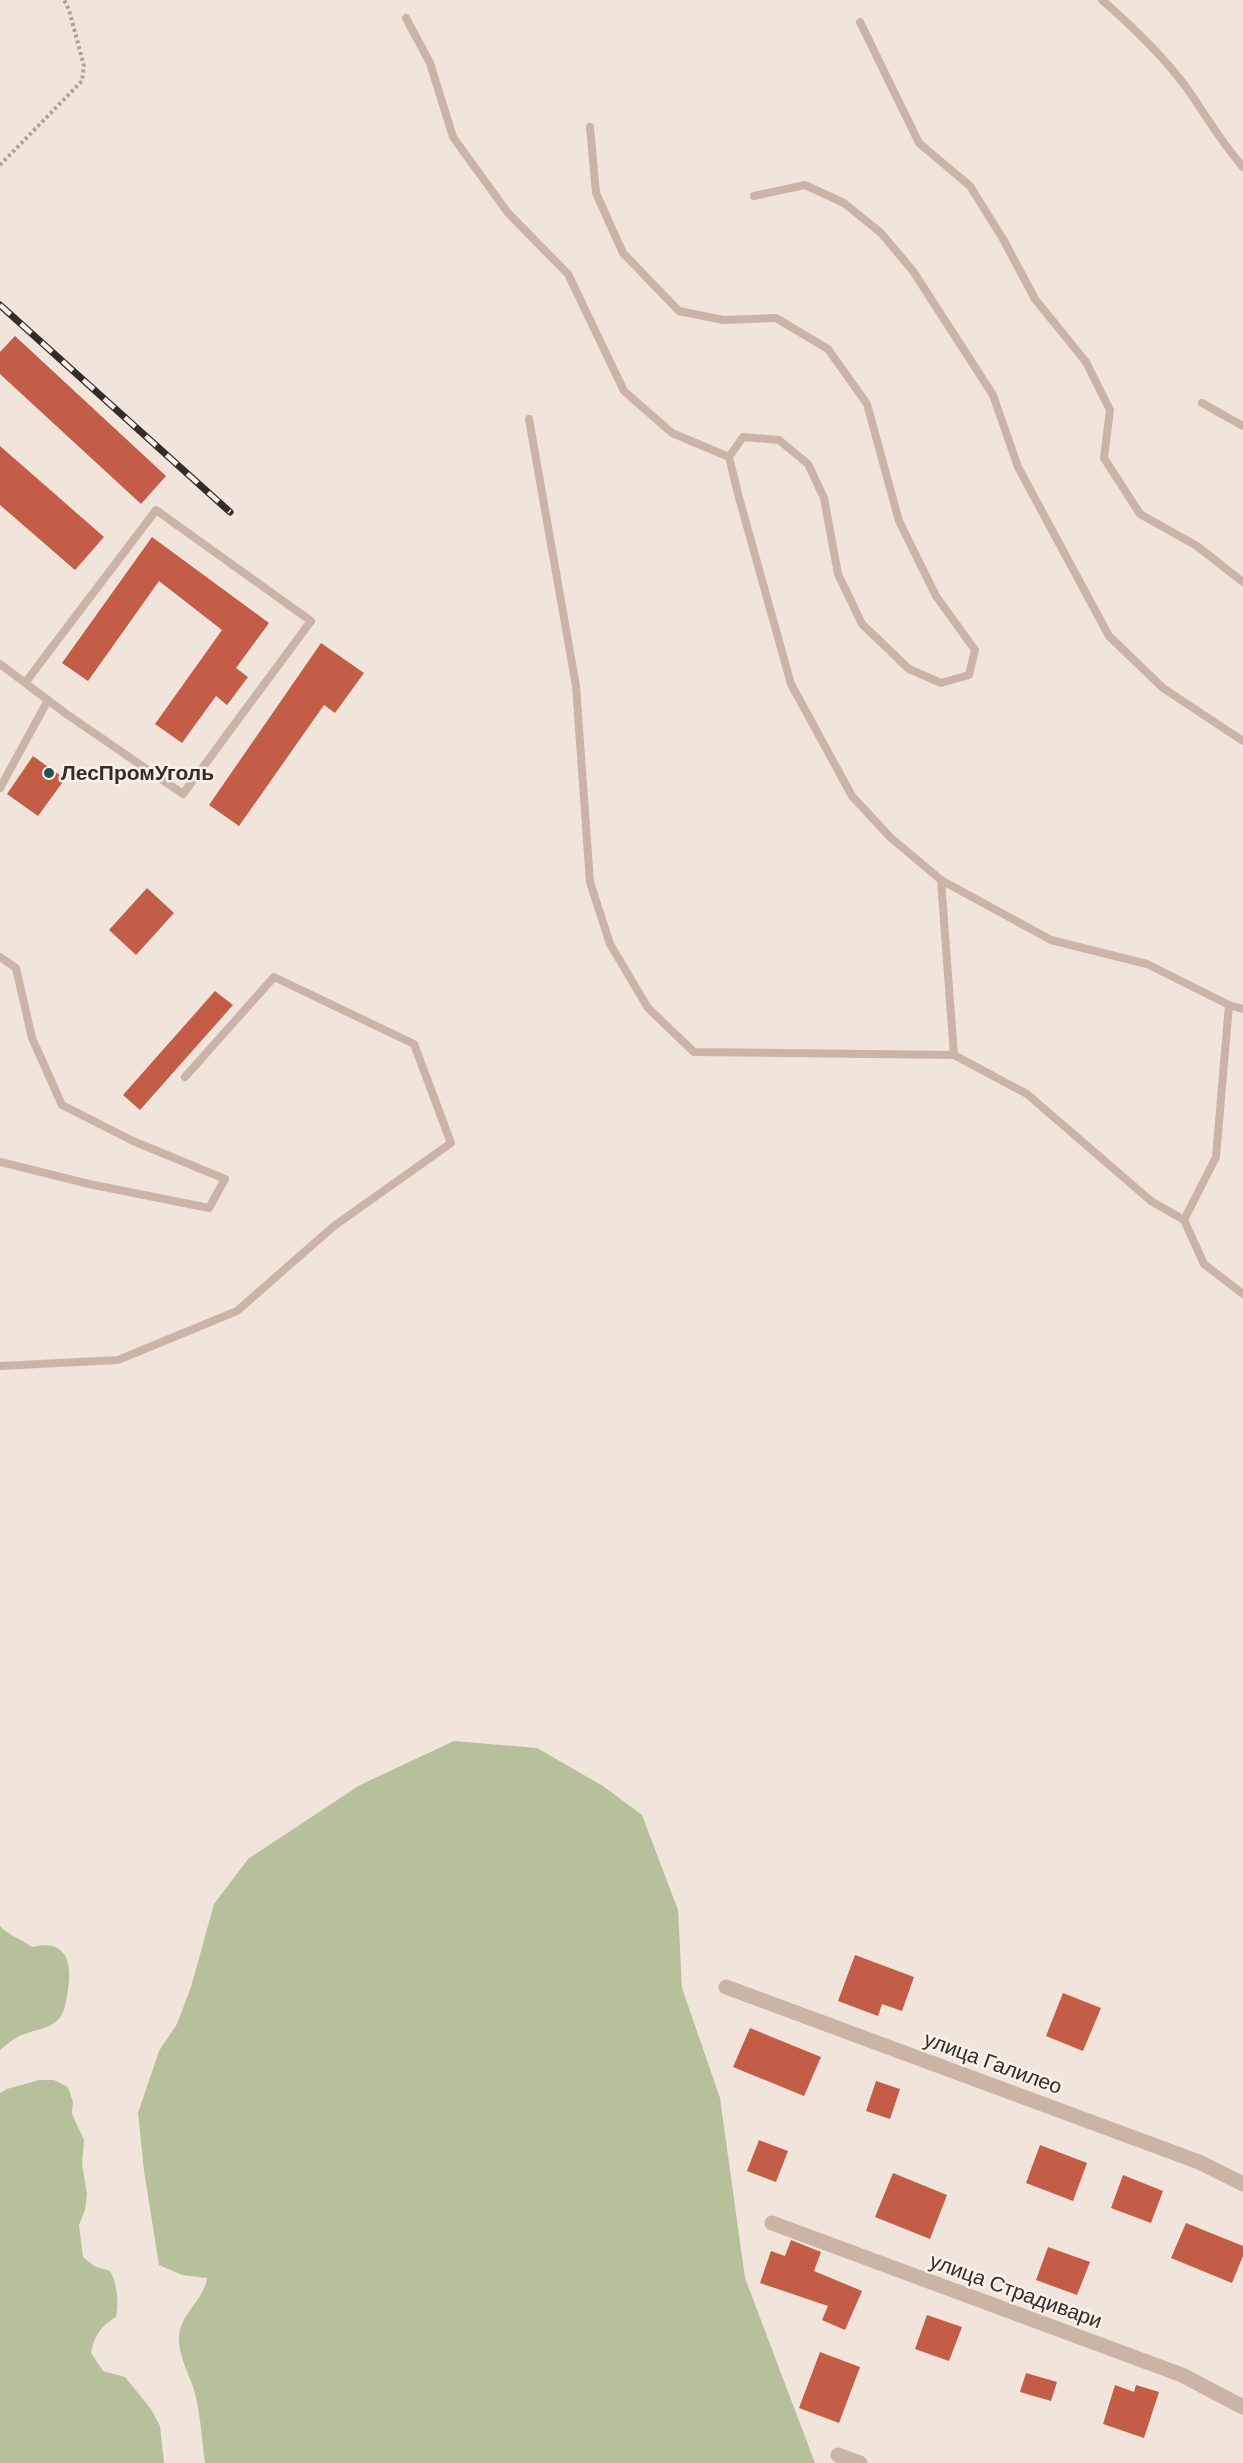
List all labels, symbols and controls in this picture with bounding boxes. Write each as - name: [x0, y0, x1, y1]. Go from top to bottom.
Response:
- place label: ЛесПромУголь: [61, 759, 214, 787]
- marker: ЛесПромУголь: [42, 766, 56, 780]
- street label: улица Галилео: [920, 2025, 1066, 2101]
- street label: улица Страдивари: [926, 2247, 1106, 2335]

